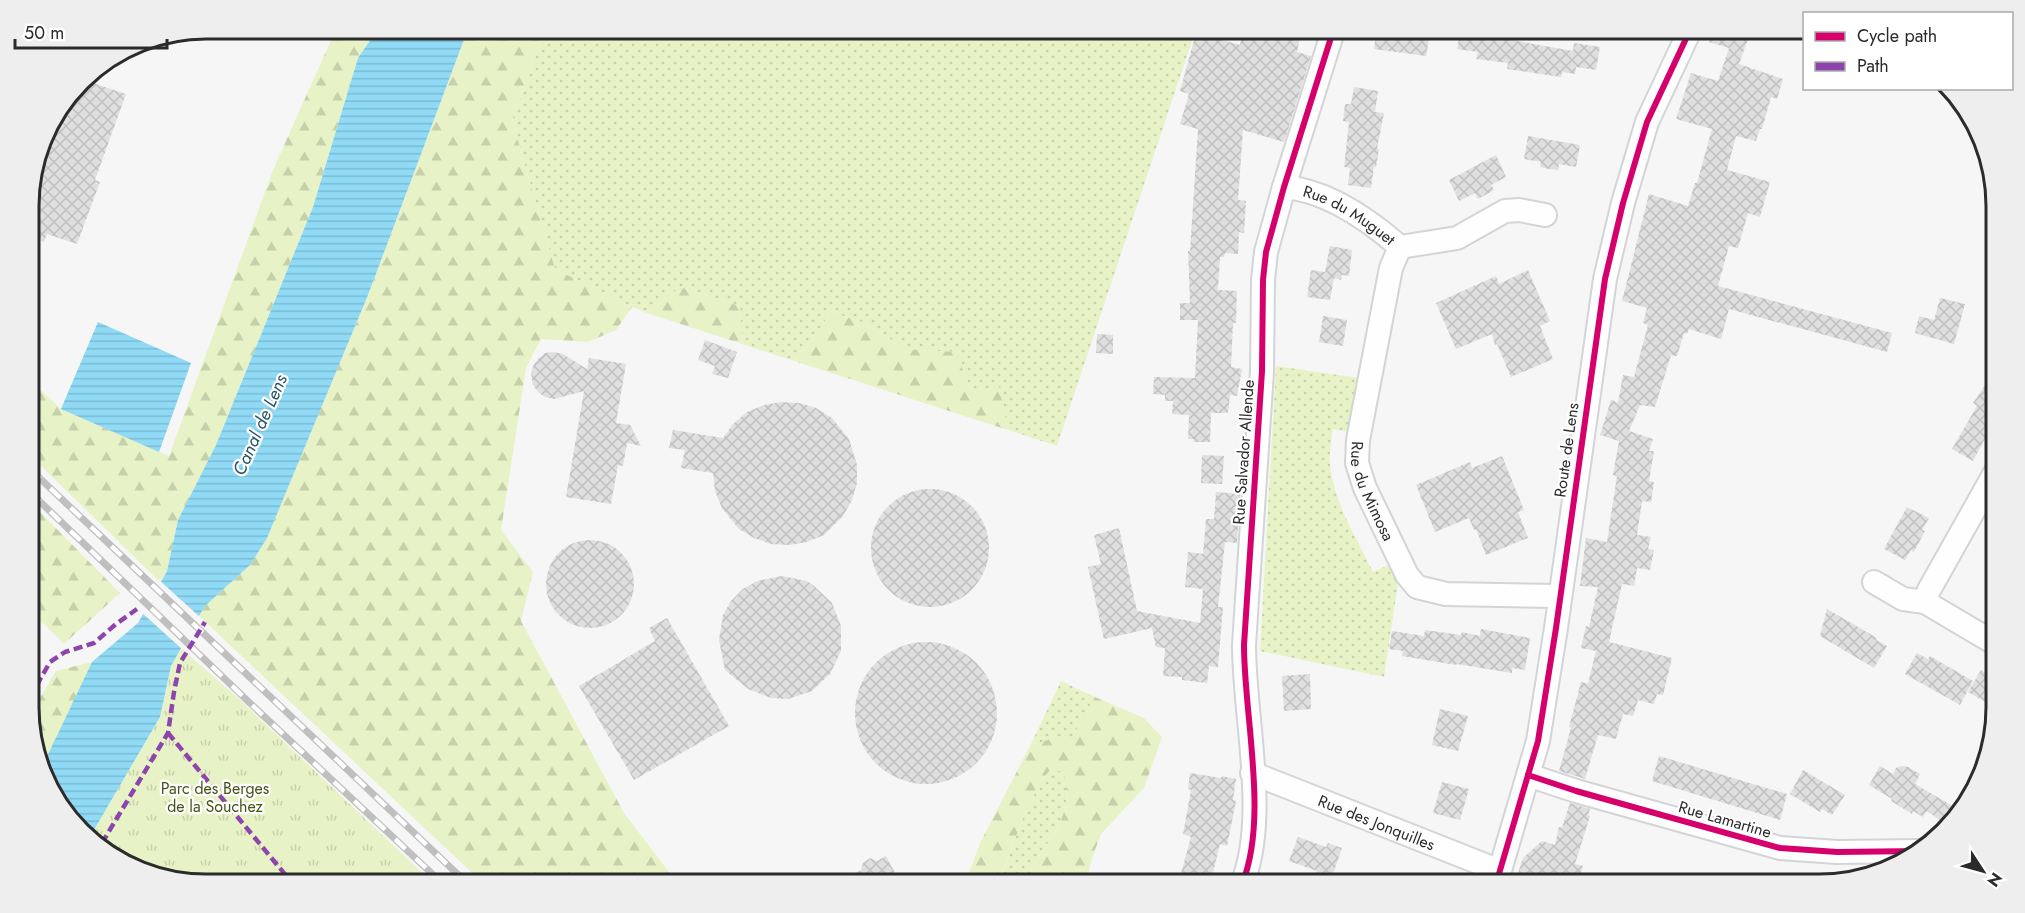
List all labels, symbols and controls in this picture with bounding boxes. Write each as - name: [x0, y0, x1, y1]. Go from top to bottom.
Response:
- scale bar: [15, 12, 166, 50]
- legend: [1803, 12, 2013, 90]
- text: 50 m: [24, 20, 64, 46]
- text: Cycle path: [1857, 23, 1937, 49]
- text: Path: [1857, 53, 1889, 79]
- street label: Rue du Muguet: [1300, 180, 1401, 251]
- water label: Canal de Lens: [226, 370, 294, 480]
- street label: Rue Salvador Allende: [1227, 379, 1260, 525]
- street label: Route de Lens: [1548, 401, 1585, 499]
- street label: Rue du Mimosa: [1345, 441, 1400, 545]
- park label: Parc des Berges de la Souchez: [161, 777, 269, 818]
- street label: Rue des Jonquilles: [1315, 789, 1438, 856]
- street label: Rue Lamartine: [1676, 795, 1774, 844]
- north arrow: [1953, 841, 2013, 901]
- text: N: [1982, 868, 2008, 891]

